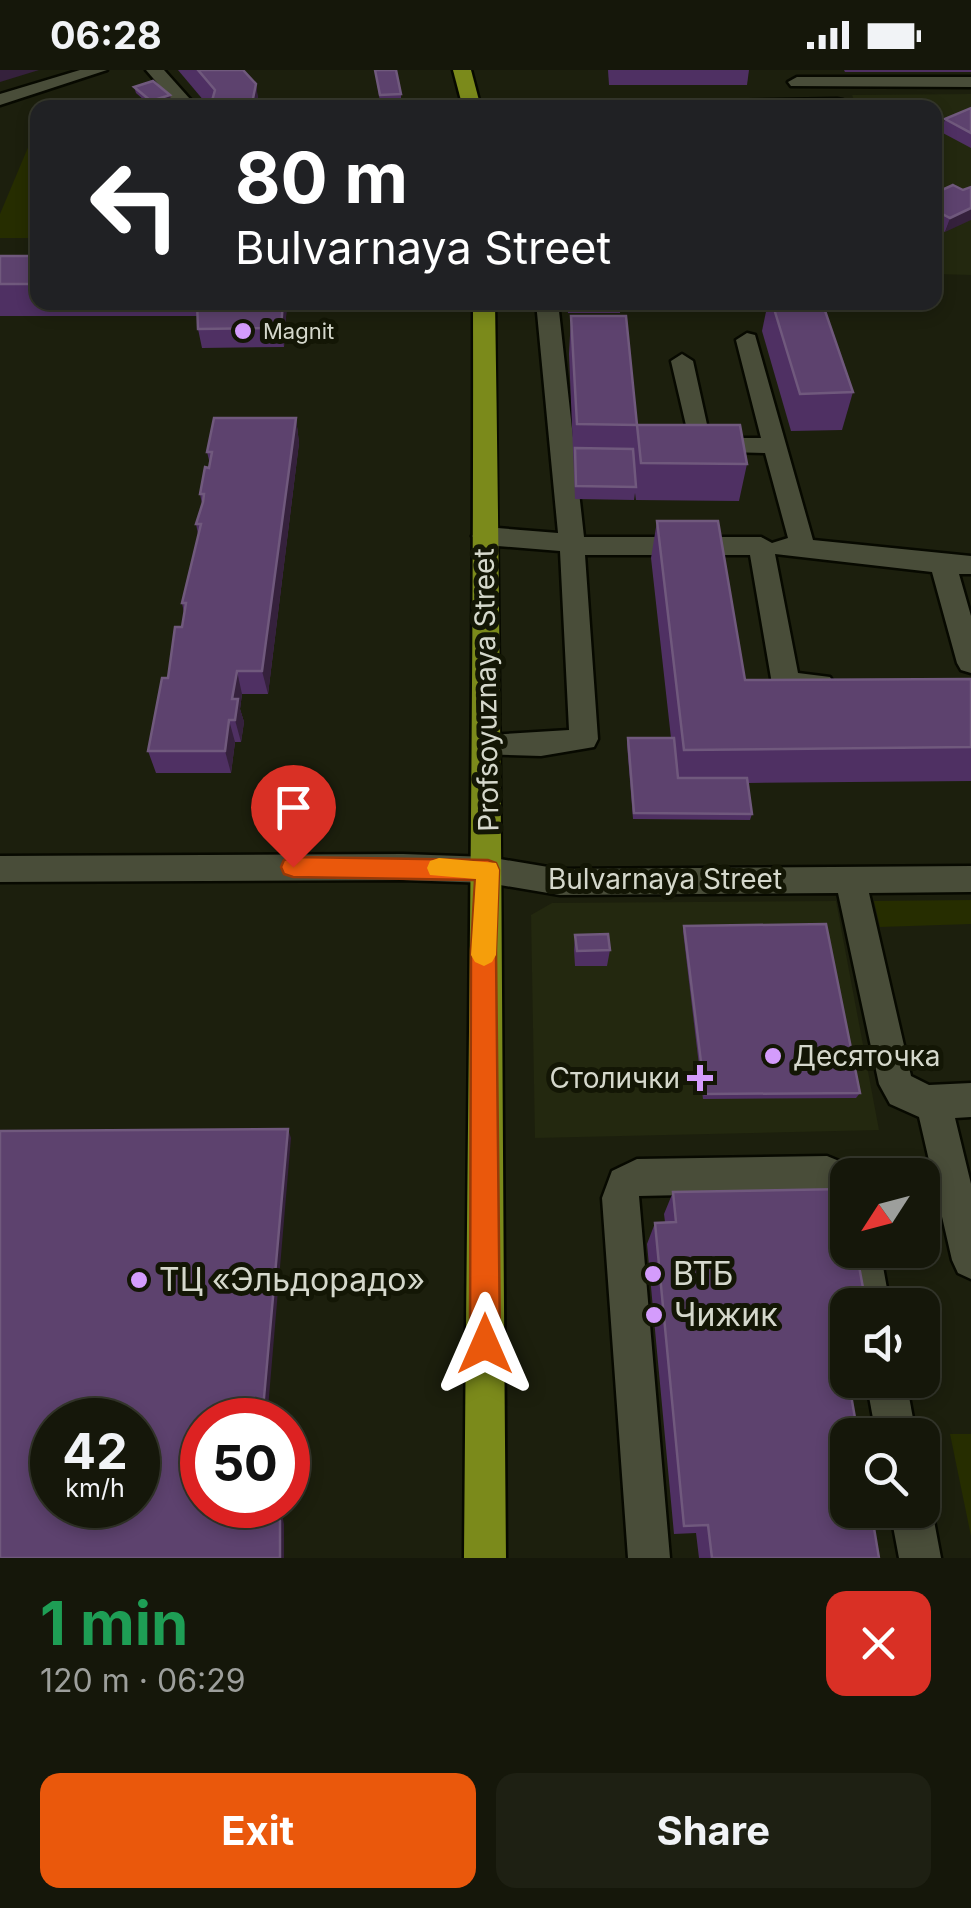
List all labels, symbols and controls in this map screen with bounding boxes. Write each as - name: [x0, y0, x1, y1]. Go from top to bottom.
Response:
- text: 06:28: [50, 12, 162, 58]
- text: 80 m: [235, 135, 408, 220]
- icon: left: [70, 140, 200, 270]
- text: Bulvarnaya Street: [235, 220, 611, 275]
- place label: Magnit: [263, 318, 334, 344]
- marker: Magnit: [232, 320, 254, 342]
- street label: Profsoyuznaya Street: [467, 548, 505, 832]
- pin: [251, 765, 336, 868]
- icon: arrive: [266, 780, 321, 835]
- street label: Bulvarnaya Street: [548, 862, 782, 896]
- place label: Десяточка: [793, 1039, 941, 1073]
- marker: Десяточка: [762, 1045, 784, 1067]
- place label: Столички: [550, 1061, 680, 1095]
- marker: Столички: [689, 1067, 711, 1089]
- north arrow: [830, 1158, 940, 1268]
- map controls: [830, 1158, 940, 1528]
- place label: ВТБ: [673, 1254, 733, 1293]
- place label: ТЦ «Эльдорадо»: [159, 1260, 425, 1299]
- marker: ВТБ: [642, 1263, 664, 1285]
- marker: ТЦ «Эльдорадо»: [128, 1269, 150, 1291]
- button: sound: [830, 1288, 940, 1398]
- position arrow: [433, 1292, 537, 1396]
- place label: Чижик: [674, 1295, 778, 1334]
- marker: Чижик: [643, 1304, 665, 1326]
- speed limit sign: 50: [180, 1398, 310, 1528]
- button: search: [830, 1418, 940, 1528]
- text: 42: [62, 1421, 128, 1481]
- text: km/h: [65, 1473, 125, 1503]
- text: 1 min: [40, 1587, 188, 1659]
- button: close: [826, 1591, 931, 1696]
- text: 120 m · 06:29: [40, 1661, 246, 1700]
- button: Exit: [40, 1773, 476, 1888]
- button: Share: [496, 1773, 931, 1888]

